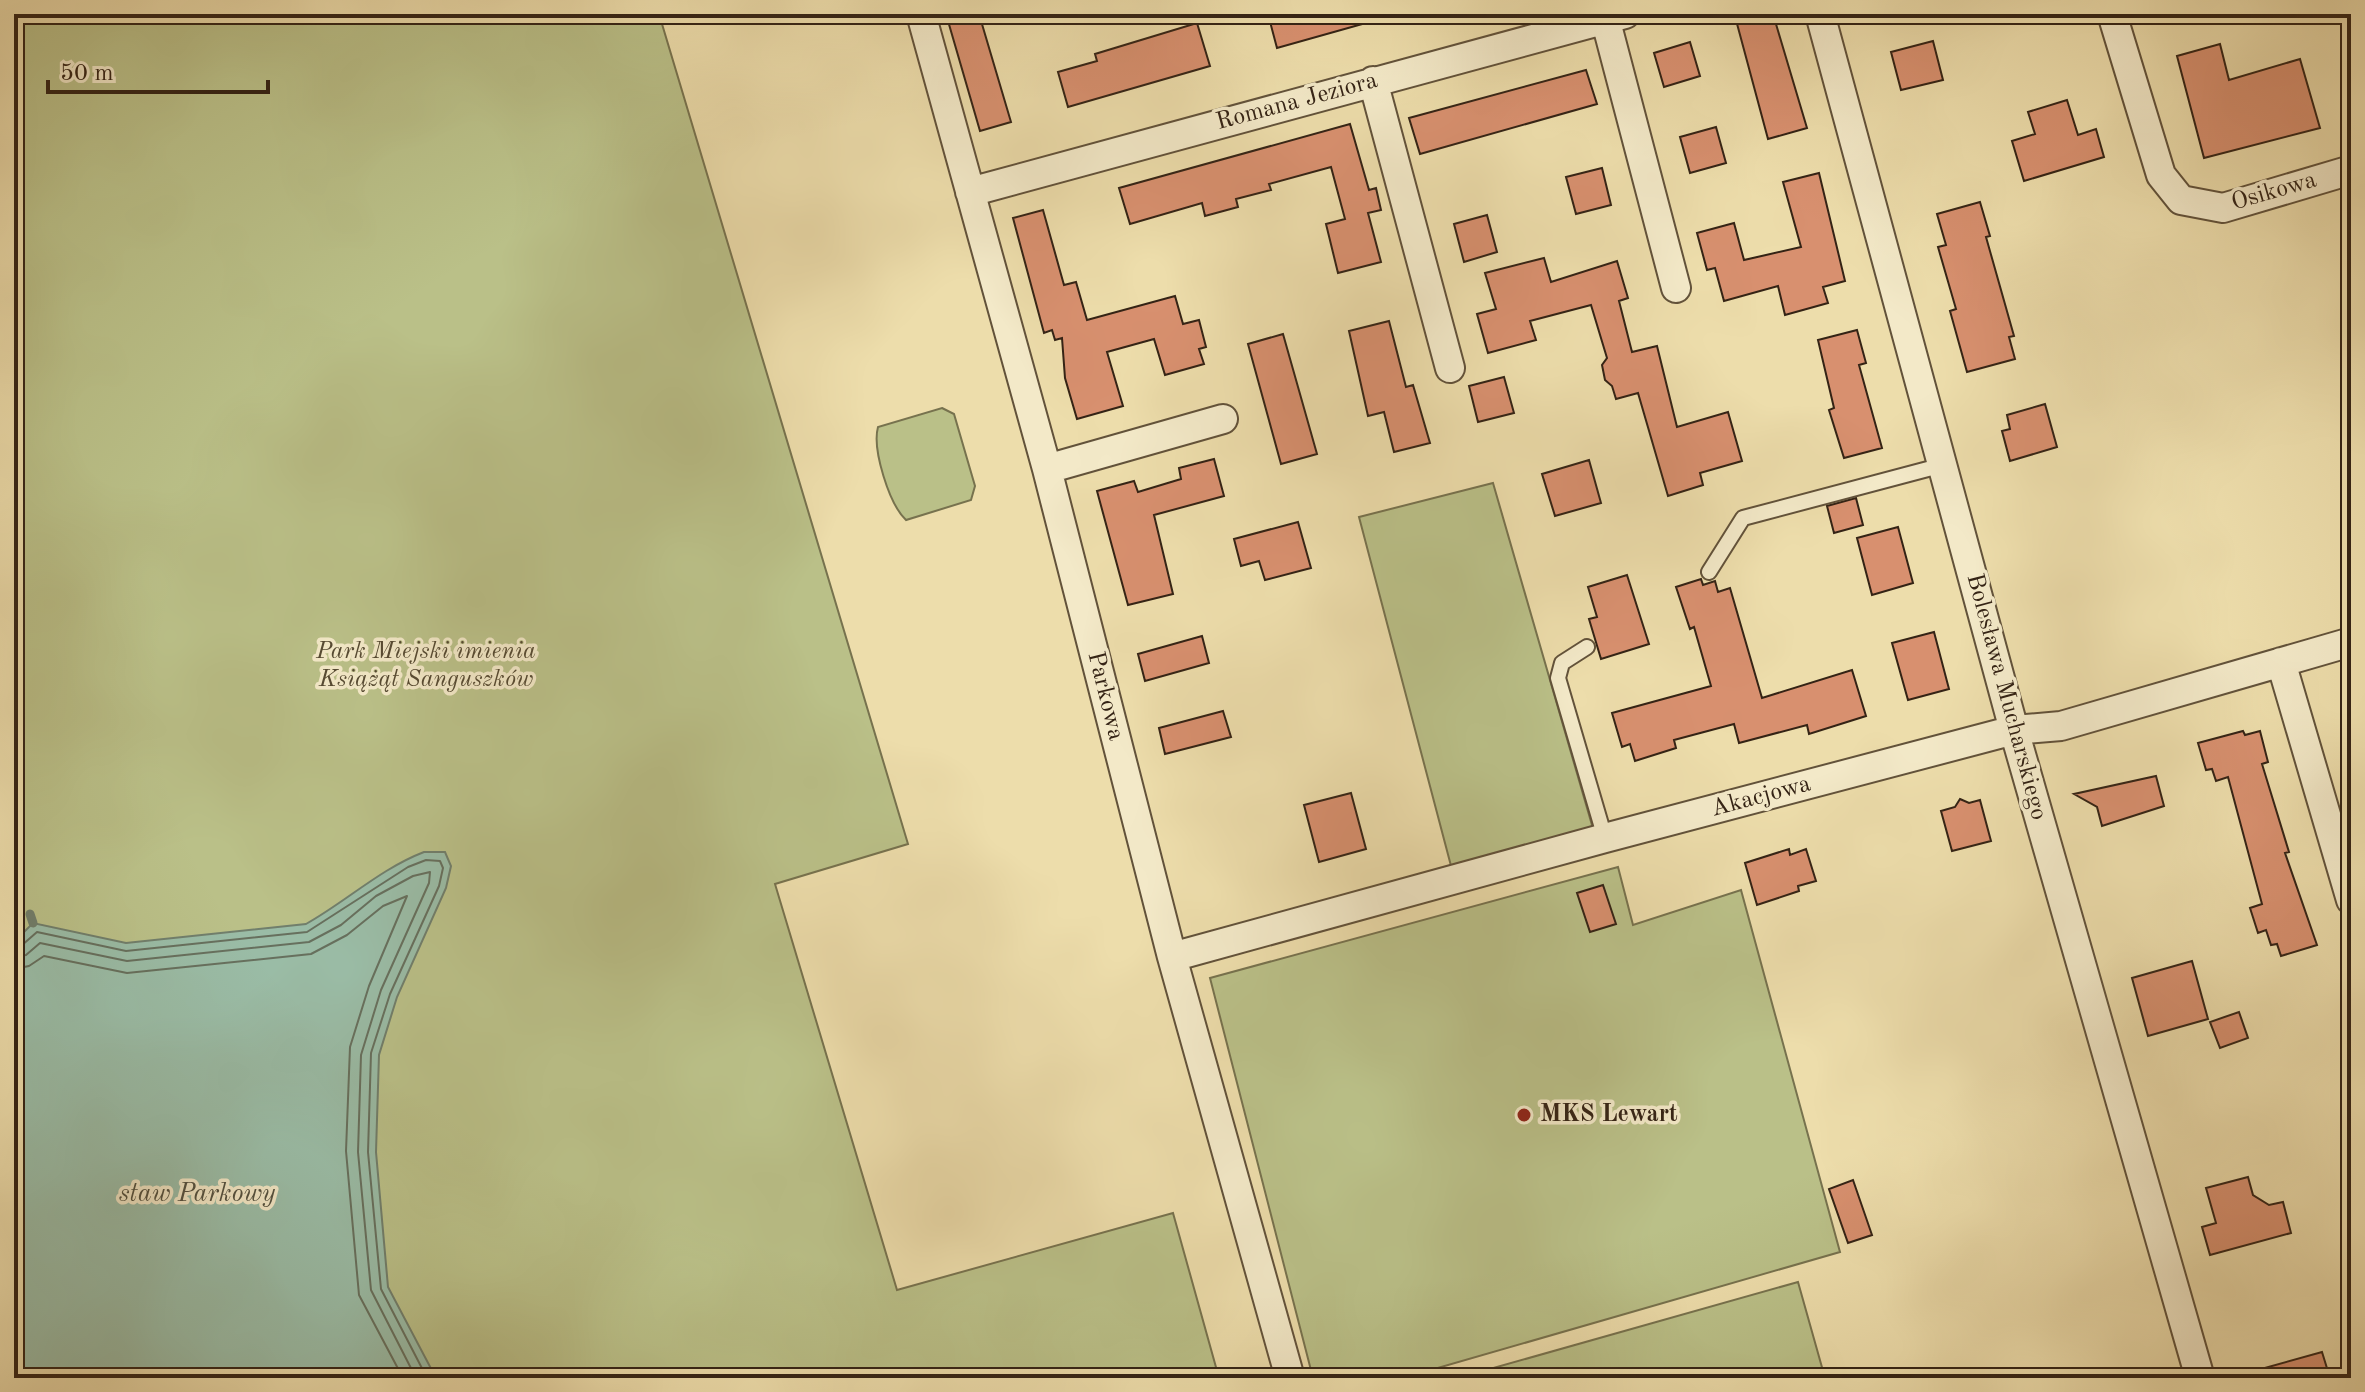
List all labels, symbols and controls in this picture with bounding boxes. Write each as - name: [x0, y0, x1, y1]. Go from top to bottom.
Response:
- scale bar: [48, 44, 268, 94]
- text: 50 m: [60, 62, 114, 86]
- street label: Romana Jeziora: [1214, 69, 1380, 135]
- street label: Osikowa: [2229, 168, 2319, 216]
- street label: Bolesława Mucharskiego: [1962, 571, 2050, 823]
- park label: Park Miejski imienia Książąt Sanguszków: [315, 640, 536, 692]
- street label: Parkowa: [1082, 649, 1128, 743]
- street label: Akacjowa: [1709, 772, 1814, 822]
- place label: MKS Lewart: [1540, 1103, 1678, 1127]
- marker: MKS Lewart: [1515, 1106, 1533, 1124]
- water label: staw Parkowy: [119, 1181, 276, 1207]

